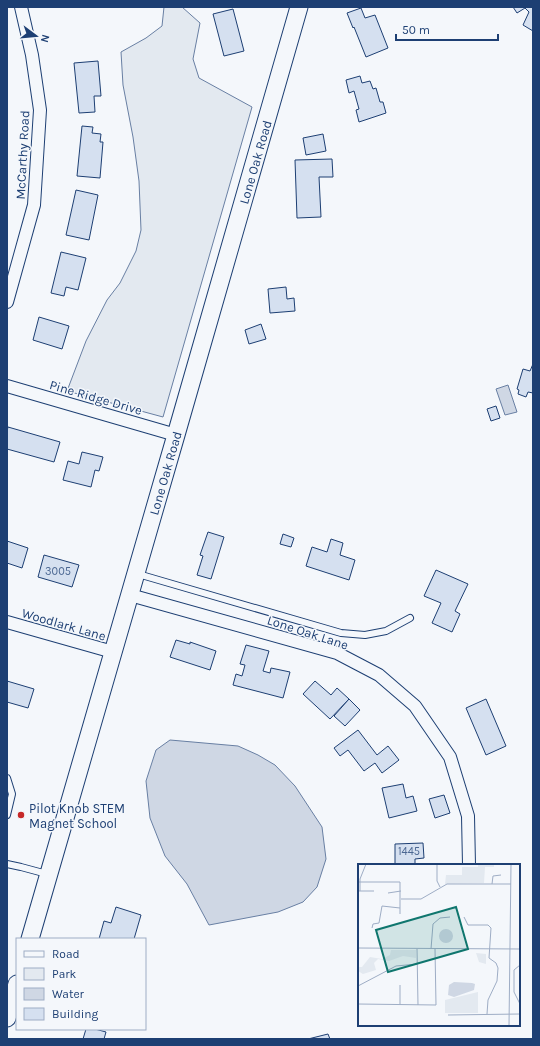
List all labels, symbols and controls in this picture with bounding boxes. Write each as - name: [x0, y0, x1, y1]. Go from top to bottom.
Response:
- north arrow: [16, 16, 56, 56]
- scale bar: [396, 16, 498, 42]
- text: 50 m: [402, 23, 430, 37]
- text: N: [38, 33, 52, 44]
- street label: McCarthy Road: [13, 110, 32, 200]
- street label: Lone Oak Road: [236, 118, 275, 206]
- street label: Pine Ridge Drive: [48, 377, 144, 418]
- street label: Lone Oak Road: [146, 429, 185, 517]
- house number: 3005: [45, 565, 71, 578]
- street label: Woodlark Lane: [20, 605, 108, 644]
- street label: Lone Oak Lane: [265, 612, 351, 653]
- place label: Pilot Knob STEM Magnet School: [29, 801, 125, 831]
- marker: Pilot Knob STEM Magnet School: [16, 810, 26, 820]
- house number: 1445: [398, 845, 420, 858]
- inset map: [358, 864, 520, 1026]
- legend: [16, 938, 146, 1030]
- text: Road: [52, 947, 80, 961]
- text: Park: [52, 967, 77, 981]
- text: Water: [52, 987, 85, 1001]
- text: Building: [52, 1007, 99, 1021]

